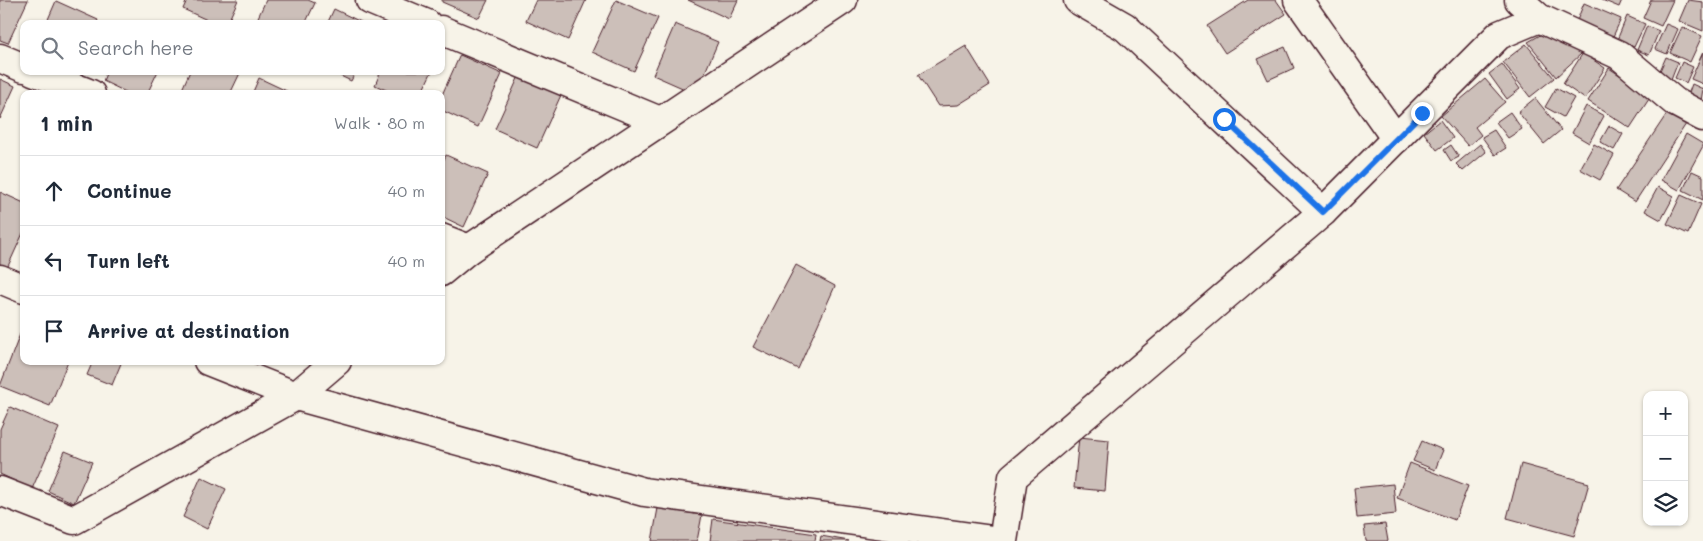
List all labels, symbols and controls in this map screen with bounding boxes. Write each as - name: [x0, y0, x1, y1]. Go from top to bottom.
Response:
- search box: [20, 20, 445, 75]
- icon: search: [38, 34, 66, 62]
- text: Search here: [78, 35, 194, 60]
- route end: [1411, 102, 1434, 125]
- route start: [1213, 108, 1236, 131]
- text: 1 min: [40, 109, 93, 136]
- text: Walk · 80 m: [334, 112, 425, 133]
- icon: ahead: [40, 177, 68, 205]
- text: Continue: [87, 178, 172, 203]
- text: 40 m: [388, 180, 425, 201]
- icon: left: [40, 247, 68, 275]
- text: Turn left: [87, 248, 170, 273]
- text: 40 m: [388, 250, 425, 271]
- icon: arrive: [40, 317, 68, 345]
- text: Arrive at destination: [87, 318, 290, 343]
- map controls: [1643, 391, 1688, 526]
- button: +: [1643, 391, 1688, 436]
- button: −: [1643, 436, 1688, 481]
- button: layers: [1643, 481, 1688, 526]

